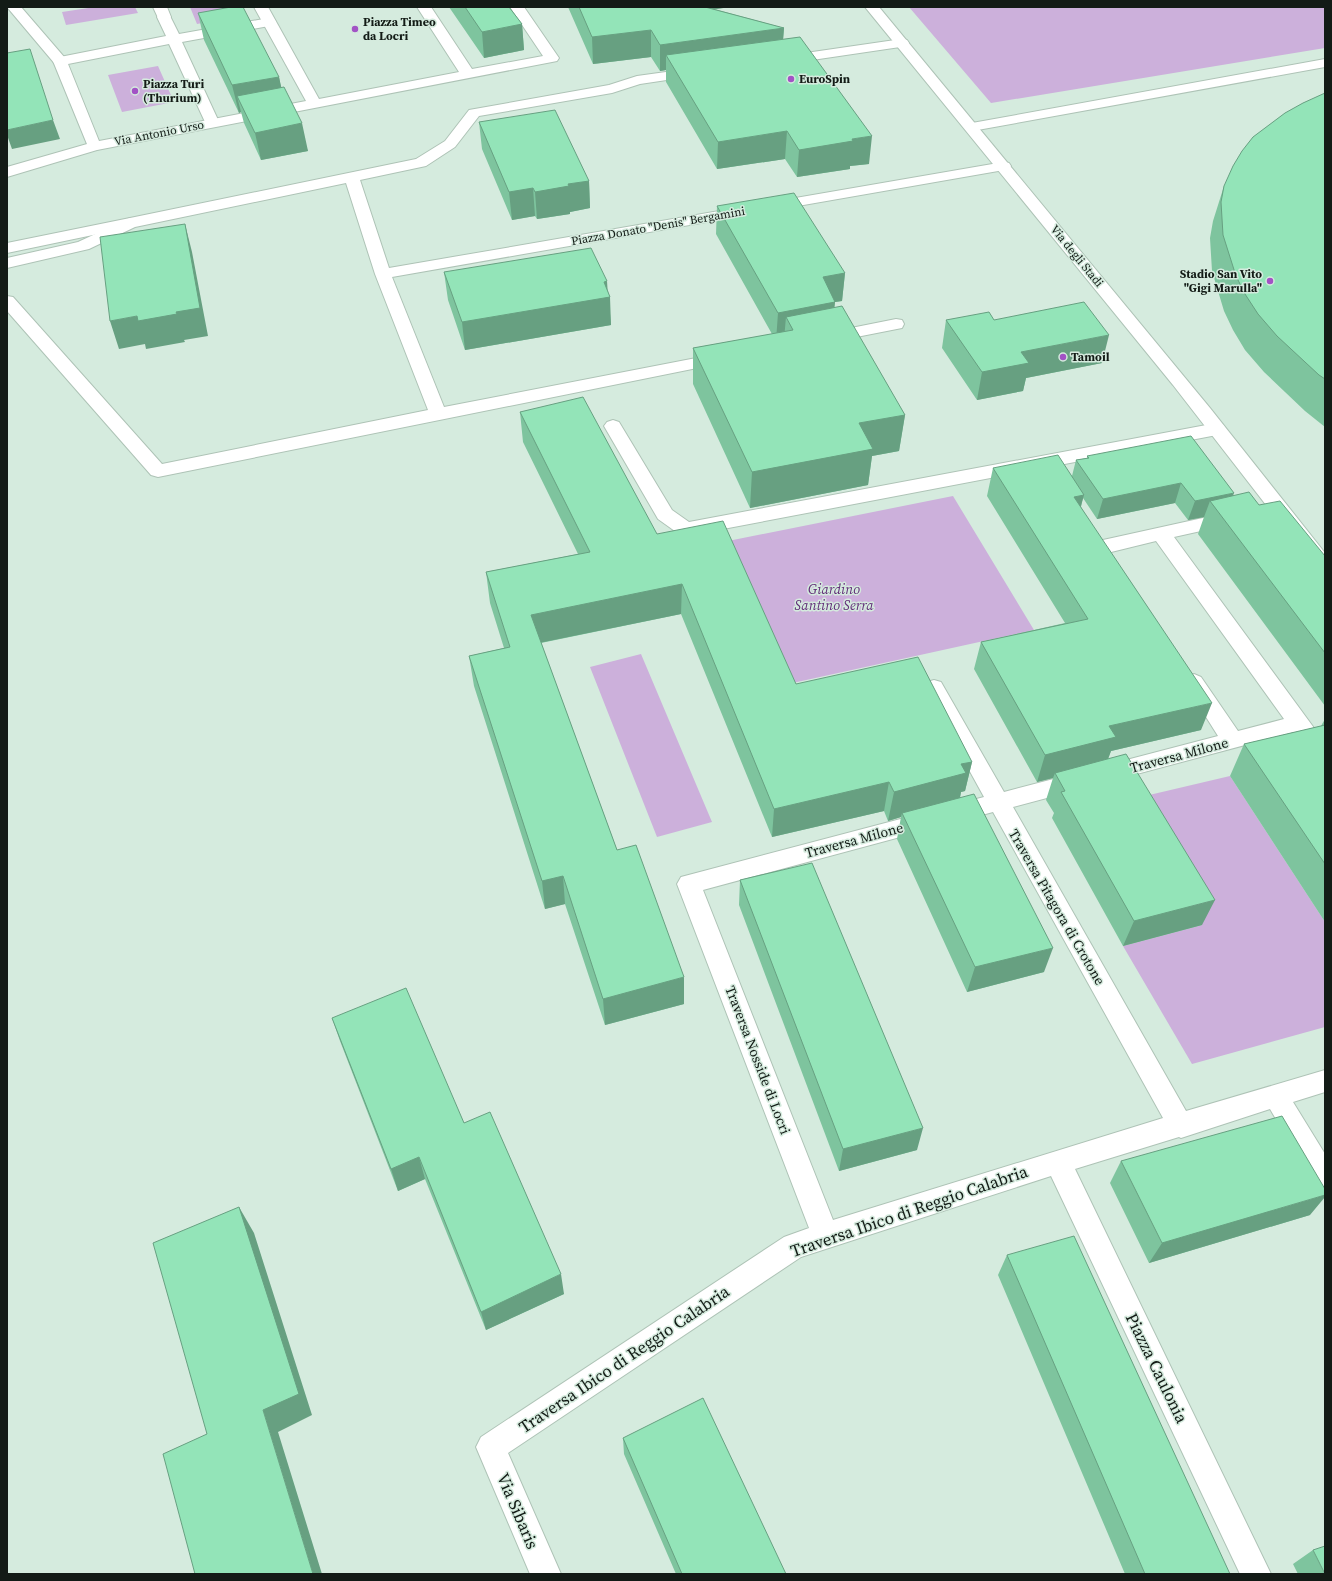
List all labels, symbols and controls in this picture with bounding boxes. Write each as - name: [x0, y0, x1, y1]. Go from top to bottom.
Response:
- place label: Piazza Timeo da Locri: [363, 14, 436, 44]
- marker: Piazza Timeo da Locri: [350, 24, 360, 34]
- place label: EuroSpin: [799, 71, 851, 87]
- marker: EuroSpin: [786, 74, 796, 84]
- place label: Piazza Turi (Thurium): [143, 76, 204, 106]
- marker: Piazza Turi (Thurium): [130, 86, 140, 96]
- street label: Via Antonio Urso: [113, 116, 206, 150]
- street label: Piazza Donato "Denis" Bergamini: [570, 203, 747, 249]
- street label: Via degli Stadi: [1047, 222, 1107, 291]
- place label: Stadio San Vito "Gigi Marulla": [1180, 266, 1262, 296]
- marker: Stadio San Vito "Gigi Marulla": [1265, 276, 1275, 286]
- place label: Tamoil: [1071, 349, 1110, 365]
- marker: Tamoil: [1058, 352, 1068, 362]
- park label: Giardino Santino Serra: [794, 579, 874, 615]
- street label: Traversa Milone: [1128, 732, 1230, 778]
- street label: Traversa Milone: [803, 817, 905, 863]
- street label: Traversa Pitagora di Crotone: [1004, 825, 1110, 989]
- street label: Traversa Nosside di Locri: [720, 983, 796, 1137]
- street label: Traversa Ibico di Reggio Calabria: [787, 1159, 1031, 1263]
- street label: Traversa Ibico di Reggio Calabria: [514, 1279, 734, 1439]
- street label: Piazza Caulonia: [1120, 1309, 1194, 1427]
- street label: Via Sibaris: [491, 1469, 545, 1553]

